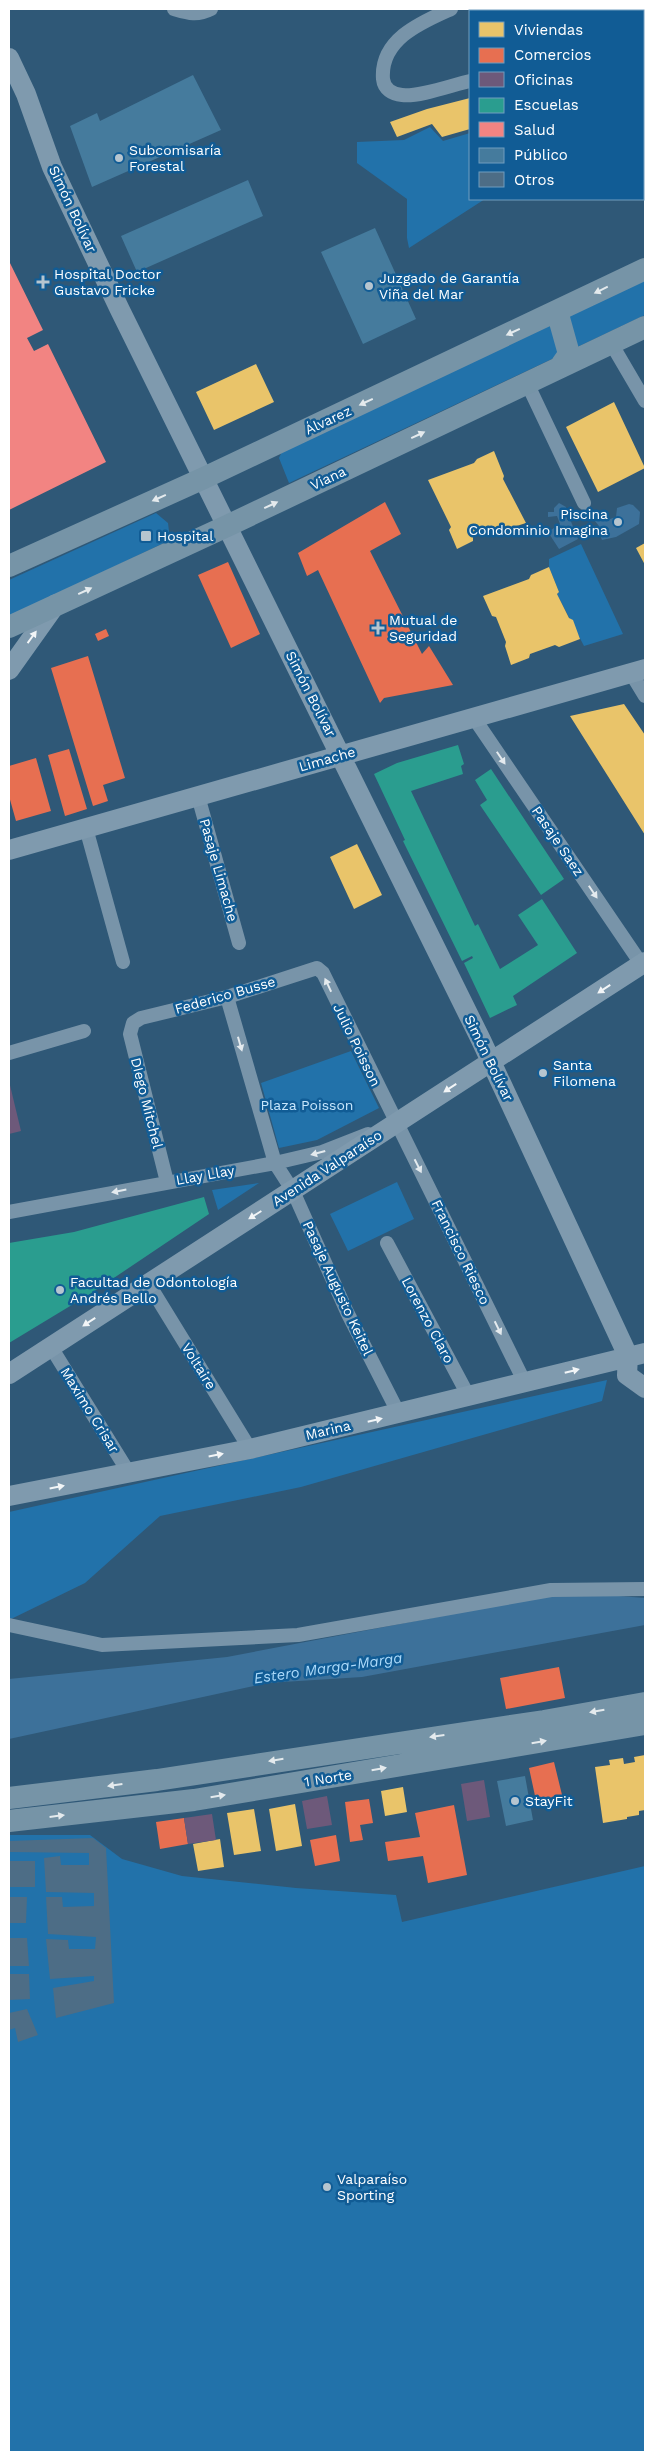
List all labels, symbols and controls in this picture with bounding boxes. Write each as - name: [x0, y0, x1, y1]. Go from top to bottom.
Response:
- legend: [469, 10, 644, 200]
- text: Viviendas: [514, 21, 583, 39]
- text: Comercios: [514, 46, 592, 64]
- text: Oficinas: [514, 71, 573, 89]
- text: Escuelas: [514, 96, 579, 114]
- text: Salud: [514, 121, 555, 139]
- place label: Subcomisaría Forestal: [129, 142, 221, 174]
- text: Público: [514, 146, 568, 164]
- marker: Subcomisaría Forestal: [113, 152, 125, 164]
- street label: Simón Bolívar: [46, 163, 100, 255]
- text: Otros: [514, 171, 554, 189]
- place label: Hospital Doctor Gustavo Fricke: [54, 266, 161, 298]
- place label: Juzgado de Garantía Viña del Mar: [379, 270, 520, 302]
- marker: Hospital Doctor Gustavo Fricke: [36, 275, 50, 289]
- marker: Juzgado de Garantía Viña del Mar: [363, 280, 375, 292]
- one-way arrow: [594, 286, 609, 294]
- one-way arrow: [506, 328, 520, 336]
- one-way arrow: [359, 398, 373, 406]
- street label: Álvarez: [302, 402, 354, 438]
- one-way arrow: [411, 431, 425, 439]
- street label: Viana: [308, 463, 348, 493]
- one-way arrow: [152, 495, 166, 503]
- one-way arrow: [264, 501, 278, 509]
- place label: Piscina Condominio Imagina: [468, 506, 608, 538]
- marker: Piscina Condominio Imagina: [612, 516, 624, 528]
- place label: Hospital: [157, 528, 214, 544]
- marker: Hospital: [139, 529, 153, 543]
- one-way arrow: [78, 587, 92, 595]
- place label: Mutual de Seguridad: [389, 612, 457, 644]
- marker: Mutual de Seguridad: [371, 621, 385, 635]
- one-way arrow: [27, 630, 37, 644]
- street label: Simón Bolívar: [283, 648, 340, 740]
- street label: Limache: [297, 743, 357, 775]
- one-way arrow: [496, 751, 506, 765]
- street label: Pasaje Saez: [529, 803, 587, 879]
- street label: Pasaje Limache: [197, 817, 241, 923]
- one-way arrow: [588, 885, 597, 899]
- street label: Federico Busse: [173, 973, 277, 1017]
- one-way arrow: [324, 978, 332, 992]
- one-way arrow: [598, 984, 611, 993]
- street label: Julio Poisson: [330, 1001, 384, 1089]
- street label: Simón Bolívar: [461, 1012, 517, 1104]
- one-way arrow: [237, 1036, 245, 1051]
- street label: DIego Mitchel: [128, 1056, 166, 1151]
- place label: Santa Filomena: [553, 1057, 616, 1089]
- marker: Santa Filomena: [537, 1067, 549, 1079]
- one-way arrow: [444, 1083, 457, 1093]
- park label: Plaza Poisson: [261, 1097, 353, 1113]
- street label: Avenida Valparaíso: [269, 1127, 385, 1209]
- one-way arrow: [310, 1149, 325, 1157]
- one-way arrow: [414, 1159, 422, 1173]
- street label: Llay Llay: [174, 1162, 236, 1188]
- one-way arrow: [112, 1187, 127, 1195]
- street label: Francisco Riesco: [429, 1197, 493, 1307]
- one-way arrow: [249, 1210, 262, 1220]
- street label: Pasaje Augusto Keitel: [300, 1218, 377, 1358]
- place label: Facultad de Odontología Andrés Bello: [70, 1274, 238, 1306]
- street label: Lorenzo Claro: [399, 1274, 457, 1366]
- marker: Facultad de Odontología Andrés Bello: [54, 1284, 66, 1296]
- one-way arrow: [83, 1317, 96, 1326]
- one-way arrow: [494, 1320, 502, 1335]
- street label: Voltaire: [178, 1340, 220, 1392]
- street label: Maximo Crisar: [57, 1364, 123, 1456]
- one-way arrow: [565, 1366, 580, 1374]
- one-way arrow: [367, 1416, 382, 1424]
- street label: Marina: [304, 1417, 352, 1443]
- one-way arrow: [209, 1451, 225, 1459]
- one-way arrow: [49, 1482, 65, 1490]
- water label: Estero Marga-Marga: [253, 1649, 403, 1687]
- one-way arrow: [589, 1708, 605, 1716]
- one-way arrow: [428, 1733, 444, 1741]
- one-way arrow: [531, 1737, 547, 1745]
- one-way arrow: [268, 1757, 284, 1765]
- one-way arrow: [371, 1765, 387, 1773]
- street label: 1 Norte: [303, 1766, 353, 1790]
- one-way arrow: [107, 1782, 123, 1790]
- one-way arrow: [211, 1791, 227, 1799]
- place label: StayFit: [525, 1793, 573, 1809]
- marker: StayFit: [509, 1795, 521, 1807]
- one-way arrow: [50, 1812, 66, 1820]
- place label: Valparaíso Sporting: [337, 2171, 407, 2203]
- marker: Valparaíso Sporting: [321, 2181, 333, 2193]

